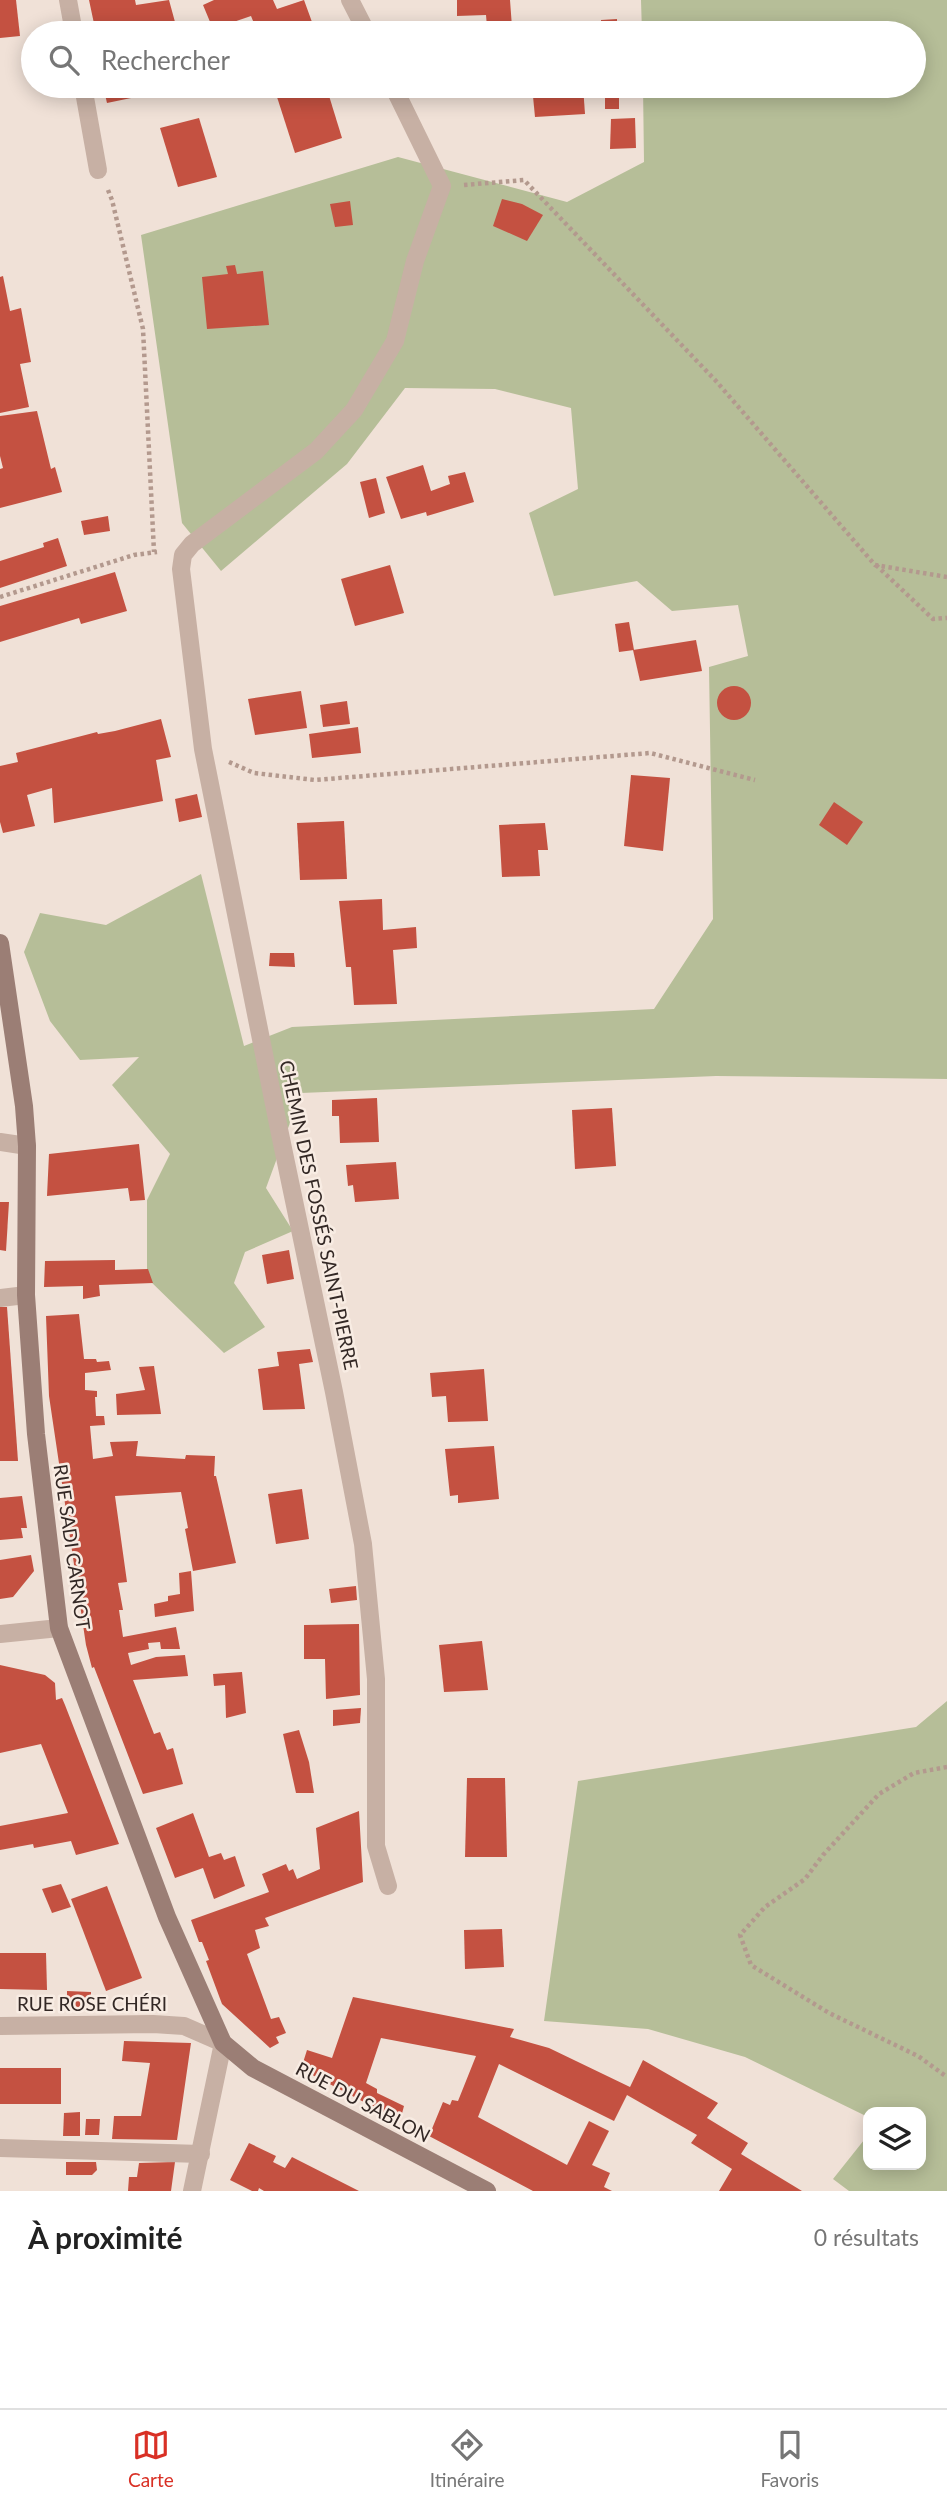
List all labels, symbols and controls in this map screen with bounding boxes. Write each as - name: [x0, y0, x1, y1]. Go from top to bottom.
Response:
- search box: [21, 21, 926, 98]
- icon: search: [45, 41, 83, 79]
- text: Rechercher: [101, 44, 230, 76]
- street label: CHEMIN DES FOSSÉS SAINT-PIERRE: [275, 1058, 364, 1372]
- street label: RUE SADI CARNOT: [49, 1463, 96, 1631]
- street label: RUE ROSE CHÉRI: [17, 1992, 167, 2015]
- street label: RUE DU SABLON: [292, 2056, 434, 2147]
- map controls: [863, 2107, 926, 2170]
- button: layers: [863, 2107, 926, 2170]
- text: À proximité: [28, 2219, 183, 2255]
- text: 0 résultats: [814, 2223, 919, 2251]
- tab: Carte: [128, 2426, 174, 2491]
- tab: Itinéraire: [430, 2426, 504, 2491]
- tab: Favoris: [760, 2426, 819, 2491]

